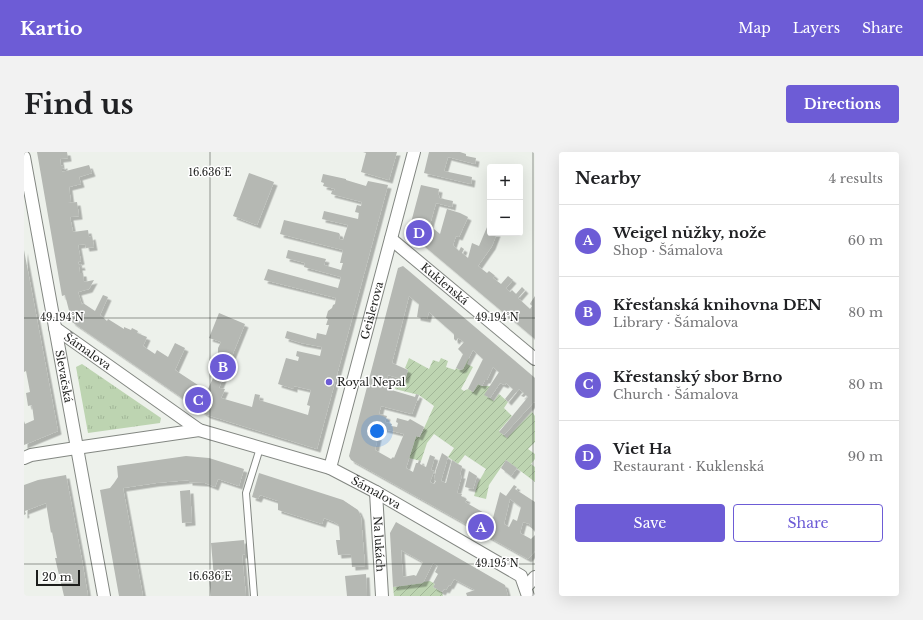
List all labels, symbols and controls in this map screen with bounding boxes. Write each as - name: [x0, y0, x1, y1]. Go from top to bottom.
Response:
- text: Kartio: [20, 17, 83, 40]
- text: Map: [738, 19, 771, 37]
- text: Layers: [793, 19, 840, 37]
- text: Share: [862, 19, 903, 37]
- button: Directions: [786, 85, 899, 123]
- text: Find us: [24, 87, 134, 122]
- map controls: [487, 164, 523, 236]
- button: +: [487, 164, 523, 200]
- text: 16.636°E: [188, 166, 232, 179]
- text: Nearby: [575, 168, 641, 189]
- text: 4 results: [829, 170, 883, 187]
- button: −: [487, 200, 523, 236]
- pin: D: [406, 218, 432, 248]
- text: Weigel nůžky, nože: [613, 223, 766, 242]
- text: A: [583, 232, 593, 249]
- text: 60 m: [848, 232, 883, 249]
- text: Shop · Šámalova: [613, 242, 723, 259]
- street label: Kuklenská: [418, 260, 472, 308]
- street label: Geislerova: [357, 279, 386, 341]
- text: Křesťanská knihovna DEN: [613, 295, 822, 314]
- text: B: [583, 304, 593, 321]
- text: 80 m: [848, 304, 883, 321]
- text: 49.194°N: [40, 311, 84, 324]
- text: 49.194°N: [475, 311, 519, 324]
- text: Library · Šámalova: [613, 314, 738, 331]
- street label: Šámalova: [61, 330, 115, 373]
- street label: Slevačská: [52, 349, 76, 405]
- pin: B: [210, 352, 236, 382]
- text: Křestanský sbor Brno: [613, 367, 782, 386]
- place label: Royal Nepal: [337, 375, 406, 389]
- text: C: [583, 376, 593, 393]
- text: 80 m: [848, 376, 883, 393]
- marker: Royal Nepal: [324, 377, 334, 387]
- pin: C: [185, 385, 211, 415]
- text: Church · Šámalova: [613, 386, 738, 403]
- your location: [367, 421, 387, 441]
- text: Viet Ha: [613, 439, 672, 458]
- text: D: [582, 448, 594, 465]
- text: 90 m: [848, 448, 883, 465]
- text: Restaurant · Kuklenská: [613, 458, 764, 475]
- street label: Šámalova: [349, 473, 404, 512]
- button: Save: [575, 504, 725, 542]
- button: Share: [733, 504, 883, 542]
- pin: A: [468, 512, 494, 542]
- street label: Na lukách: [370, 516, 388, 573]
- text: 49.195°N: [475, 557, 519, 570]
- scale bar: [36, 568, 80, 587]
- text: 20 m: [42, 570, 72, 584]
- text: 16.636°E: [188, 570, 232, 583]

